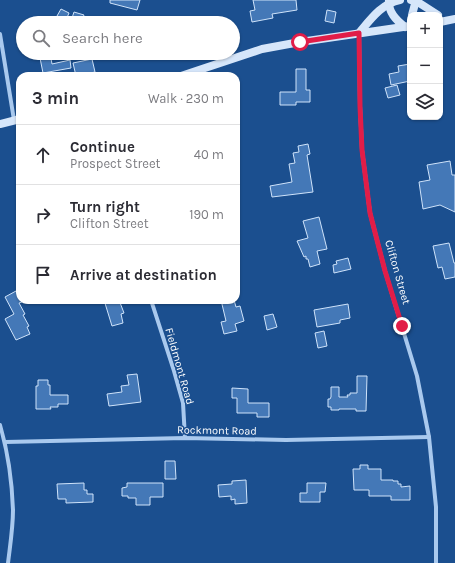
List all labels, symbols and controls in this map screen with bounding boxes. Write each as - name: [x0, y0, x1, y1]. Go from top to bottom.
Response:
- map controls: [407, 12, 443, 120]
- button: +: [407, 12, 443, 48]
- search box: [16, 16, 240, 60]
- icon: search: [30, 27, 52, 49]
- text: Search here: [62, 29, 143, 47]
- route start: [291, 33, 309, 51]
- button: −: [407, 48, 443, 84]
- button: layers: [407, 84, 443, 120]
- text: 3 min: [32, 88, 79, 108]
- text: Walk · 230 m: [148, 91, 224, 106]
- text: Continue: [70, 138, 135, 156]
- icon: ahead: [32, 144, 54, 166]
- text: 40 m: [194, 147, 224, 162]
- text: Prospect Street: [70, 156, 160, 171]
- text: Turn right: [70, 198, 140, 216]
- icon: right: [32, 204, 54, 226]
- text: 190 m: [189, 207, 224, 222]
- text: Clifton Street: [70, 216, 149, 231]
- street label: Clifton Street: [382, 238, 413, 306]
- icon: arrive: [32, 264, 54, 286]
- text: Arrive at destination: [70, 266, 217, 284]
- route end: [393, 317, 411, 335]
- street label: Fieldmont Road: [162, 326, 197, 406]
- street label: Rockmont Road: [177, 423, 257, 438]

